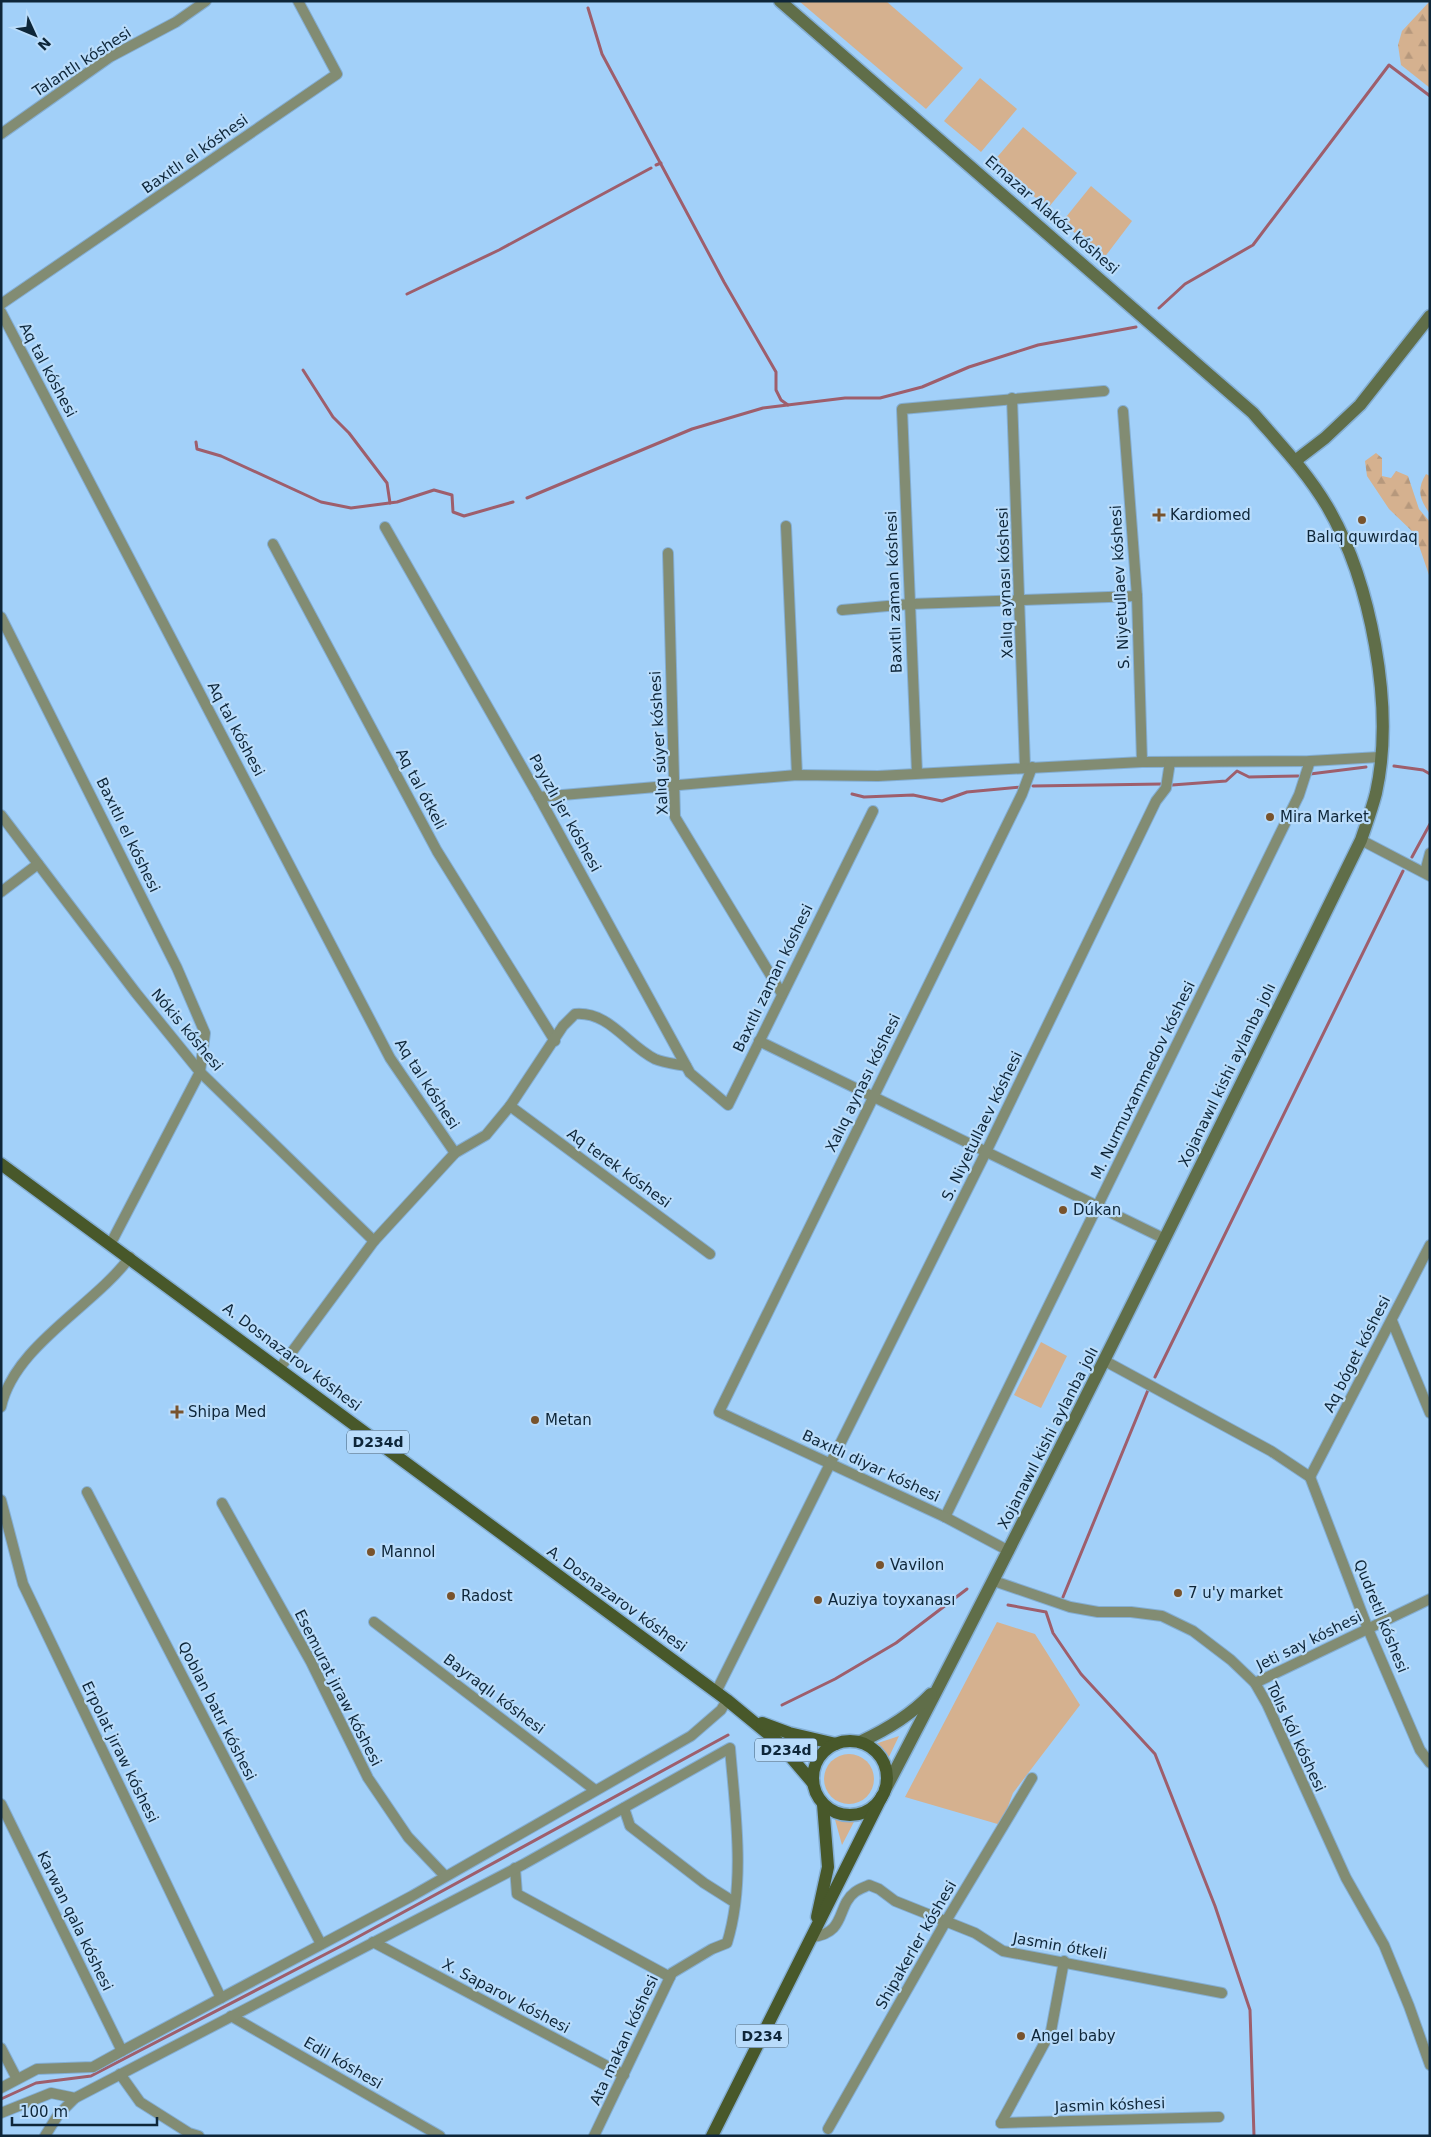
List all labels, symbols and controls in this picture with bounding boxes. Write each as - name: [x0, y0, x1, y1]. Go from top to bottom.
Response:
- north arrow: [10, 10, 60, 60]
- street label: Talantlı kóshesi: [29, 24, 135, 101]
- text: N: [35, 34, 54, 54]
- street label: Baxıtlı el kóshesi: [138, 111, 252, 197]
- street label: Ernazar Alakóz kóshesi: [981, 152, 1123, 278]
- street label: Aq tal kóshesi: [16, 320, 80, 420]
- street label: S. Niyetullaev kóshesi: [1107, 505, 1133, 669]
- place label: Kardiomed: [1170, 506, 1251, 524]
- street label: Xalıq aynası kóshesi: [993, 507, 1017, 659]
- marker: Kardiomed: [1152, 508, 1166, 522]
- street label: Baxıtlı zaman kóshesi: [882, 510, 906, 674]
- marker: Balıq quwırdaq: [1356, 514, 1368, 526]
- place label: Balıq quwırdaq: [1306, 528, 1418, 546]
- street label: Xalıq súyer kóshesi: [646, 670, 672, 816]
- street label: Aq tal kóshesi: [204, 679, 268, 779]
- street label: Aq tal ótkeli: [392, 745, 450, 833]
- street label: Payızlı jer kóshesi: [525, 751, 605, 875]
- street label: Baxıtlı el kóshesi: [92, 775, 164, 895]
- place label: Mira Market: [1280, 808, 1369, 826]
- marker: Mira Market: [1264, 811, 1276, 823]
- street label: Baxıtlı zaman kóshesi: [729, 901, 817, 1055]
- street label: M. Nurmuxammedov kóshesi: [1087, 978, 1199, 1182]
- street label: Xojanawıl kishi aylanba jolı: [1175, 980, 1279, 1170]
- street label: Nókis kóshesi: [147, 985, 227, 1075]
- street label: Xalıq aynası kóshesi: [822, 1011, 904, 1155]
- street label: Aq tal kóshesi: [391, 1035, 463, 1133]
- street label: S. Niyetullaev kóshesi: [938, 1048, 1026, 1204]
- street label: Aq terek kóshesi: [564, 1124, 674, 1212]
- place label: Dúkan: [1073, 1201, 1121, 1219]
- marker: Dúkan: [1057, 1204, 1069, 1216]
- street label: Aq bóget kóshesi: [1320, 1293, 1394, 1415]
- street label: A. Dosnazarov kóshesi: [219, 1299, 365, 1415]
- street label: Xojanawıl kishi aylanba jolı: [994, 1344, 1102, 1532]
- place label: Shipa Med: [188, 1403, 266, 1421]
- marker: Shipa Med: [170, 1405, 184, 1419]
- place label: Metan: [545, 1411, 592, 1429]
- marker: Metan: [529, 1414, 541, 1426]
- street label: Baxıtlı diyar kóshesi: [799, 1426, 943, 1506]
- road number: D234d: [347, 1430, 409, 1454]
- street label: A. Dosnazarov kóshesi: [544, 1542, 690, 1656]
- place label: Mannol: [381, 1543, 436, 1561]
- marker: Mannol: [365, 1546, 377, 1558]
- place label: Vavilon: [890, 1556, 944, 1574]
- street label: Qudretli kóshesi: [1350, 1557, 1412, 1675]
- marker: Vavilon: [874, 1559, 886, 1571]
- place label: 7 u'y market: [1188, 1584, 1283, 1602]
- place label: Radost: [461, 1587, 513, 1605]
- marker: 7 u'y market: [1172, 1587, 1184, 1599]
- marker: Radost: [445, 1590, 457, 1602]
- place label: Auziya toyxanası: [828, 1591, 955, 1609]
- marker: Auziya toyxanası: [812, 1594, 824, 1606]
- street label: Esemurat jıraw kóshesi: [291, 1607, 385, 1769]
- street label: Jeti say kóshesi: [1252, 1608, 1365, 1675]
- street label: Qoblan batır kóshesi: [174, 1638, 260, 1784]
- street label: Bayraqlı kóshesi: [440, 1650, 548, 1738]
- street label: Erpolat jıraw kóshesi: [78, 1678, 162, 1826]
- street label: Tolıs kól kóshesi: [1262, 1678, 1329, 1795]
- road number: D234d: [755, 1738, 817, 1762]
- street label: Karwan qala kóshesi: [33, 1848, 117, 1994]
- street label: Shipakerler kóshesi: [872, 1877, 960, 2013]
- street label: Jasmin ótkeli: [1011, 1929, 1108, 1963]
- street label: X. Saparov kóshesi: [439, 1955, 573, 2037]
- street label: Ata makan kóshesi: [586, 1972, 662, 2108]
- road number: D234: [736, 2024, 788, 2048]
- place label: Angel baby: [1031, 2027, 1116, 2045]
- marker: Angel baby: [1015, 2030, 1027, 2042]
- street label: Edil kóshesi: [300, 2033, 386, 2093]
- scale bar: [12, 2094, 158, 2126]
- street label: Jasmin kóshesi: [1054, 2094, 1165, 2116]
- text: 100 m: [20, 2103, 68, 2121]

